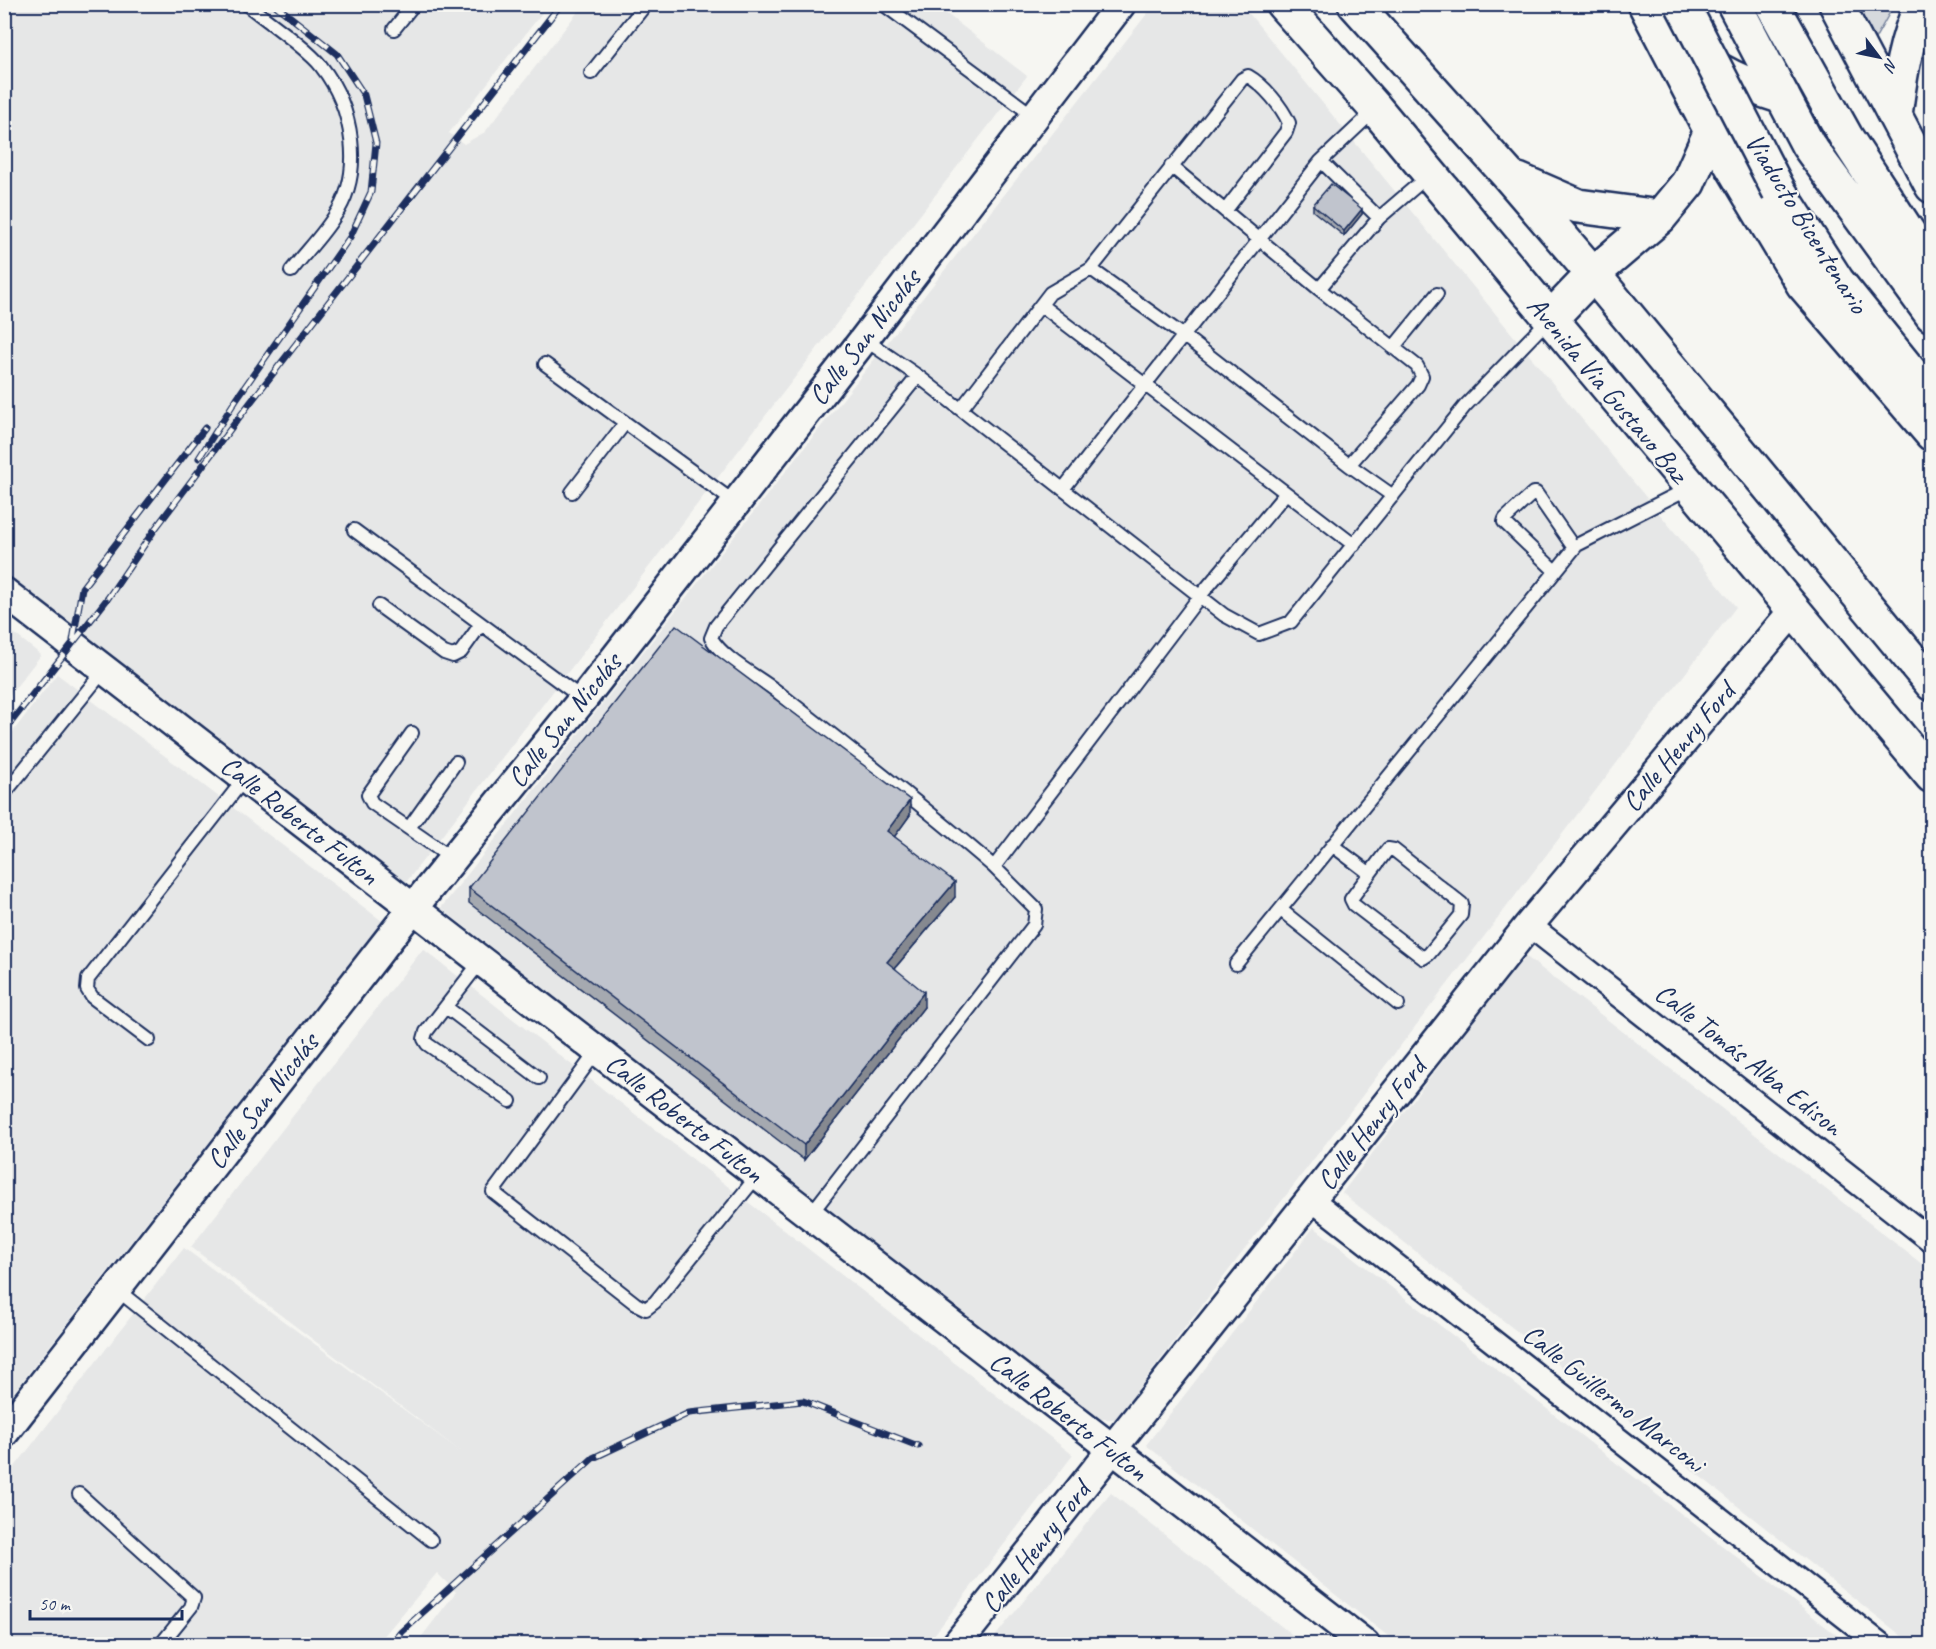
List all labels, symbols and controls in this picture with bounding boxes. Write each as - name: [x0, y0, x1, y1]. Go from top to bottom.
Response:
- north arrow: [1849, 27, 1909, 87]
- text: N: [1878, 55, 1902, 77]
- street label: Viaducto Bicentenario: [1738, 126, 1878, 321]
- street label: Calle San Nicolás: [800, 260, 929, 412]
- street label: Avenida Via Gustavo Baz: [1520, 289, 1698, 492]
- street label: Calle San Nicolás: [499, 644, 630, 794]
- street label: Calle Henry Ford: [1614, 672, 1745, 819]
- street label: Calle Roberto Fulton: [214, 747, 386, 893]
- street label: Calle Tomás Alba Edison: [1648, 975, 1851, 1144]
- street label: Calle San Nicolás: [198, 1024, 327, 1176]
- street label: Calle Roberto Fulton: [599, 1045, 771, 1191]
- street label: Calle Henry Ford: [1309, 1048, 1436, 1197]
- street label: Calle Guillermo Marconi: [1516, 1316, 1715, 1482]
- street label: Calle Roberto Fulton: [983, 1343, 1155, 1489]
- street label: Calle Henry Ford: [973, 1471, 1100, 1620]
- scale bar: [30, 1583, 182, 1621]
- text: 50 m: [39, 1593, 72, 1615]

